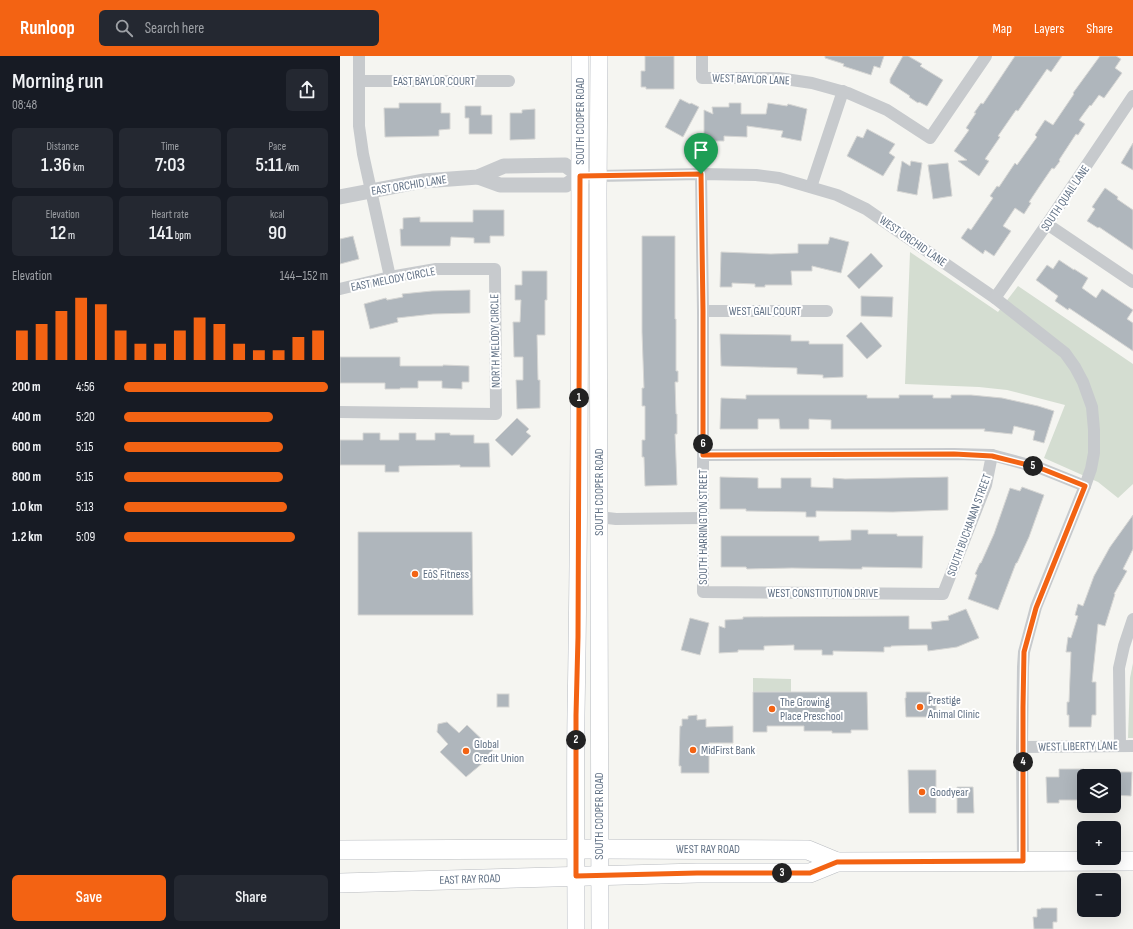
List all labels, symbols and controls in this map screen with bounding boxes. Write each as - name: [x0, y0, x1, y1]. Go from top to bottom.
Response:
- search box: [99, 10, 379, 46]
- text: Runloop: [20, 17, 75, 40]
- icon: search: [113, 17, 135, 39]
- text: Search here: [145, 19, 204, 38]
- text: Map: [992, 20, 1012, 37]
- text: Layers: [1034, 20, 1064, 37]
- text: Share: [1086, 20, 1113, 37]
- text: Morning run: [12, 68, 103, 95]
- button: share: [286, 69, 328, 111]
- street label: WEST BAYLOR LANE: [712, 71, 790, 88]
- street label: EAST BAYLOR COURT: [393, 74, 475, 89]
- street label: SOUTH COOPER ROAD: [573, 77, 588, 165]
- text: 08:48: [12, 97, 37, 113]
- pin: [684, 133, 718, 174]
- icon: arrive: [690, 139, 712, 161]
- text: Distance: [46, 140, 79, 153]
- text: Time: [161, 140, 179, 153]
- text: Pace: [269, 140, 286, 153]
- text: 1.36: [41, 153, 71, 177]
- text: 7:03: [155, 153, 185, 177]
- text: 5:11: [255, 153, 283, 177]
- text: km: [71, 161, 84, 174]
- text: /km: [283, 161, 299, 174]
- street label: SOUTH QUAIL LANE: [1038, 162, 1093, 234]
- street label: EAST ORCHID LANE: [370, 172, 448, 199]
- text: Elevation: [46, 208, 80, 221]
- text: Heart rate: [151, 208, 189, 221]
- text: kcal: [270, 208, 285, 221]
- street label: WEST ORCHID LANE: [876, 213, 949, 270]
- text: 12: [50, 221, 66, 245]
- text: 141: [149, 221, 173, 245]
- text: 90: [268, 221, 287, 245]
- text: m: [66, 229, 75, 242]
- text: bpm: [173, 229, 191, 242]
- street label: EAST MELODY CIRCLE: [350, 264, 437, 295]
- text: Elevation: [12, 268, 52, 284]
- text: 144–152 m: [280, 268, 328, 284]
- street label: NORTH MELODY CIRCLE: [487, 294, 504, 388]
- street label: WEST GAIL COURT: [729, 304, 801, 319]
- text: 200 m: [12, 379, 41, 395]
- text: 4:56: [76, 379, 95, 395]
- pin: 1: [569, 388, 589, 408]
- text: 1: [577, 391, 581, 404]
- text: 400 m: [12, 409, 41, 425]
- text: 5:20: [76, 409, 95, 425]
- pin: 6: [693, 434, 713, 454]
- text: 6: [700, 437, 706, 450]
- text: 600 m: [12, 439, 41, 455]
- text: 5:15: [76, 439, 93, 455]
- street label: SOUTH COOPER ROAD: [592, 448, 607, 536]
- pin: 5: [1023, 456, 1043, 476]
- text: 5: [1031, 459, 1035, 472]
- text: 800 m: [12, 469, 41, 485]
- text: 5:15: [76, 469, 93, 485]
- street label: SOUTH HARRINGTON STREET: [696, 469, 711, 585]
- street label: SOUTH BUCHANAN STREET: [944, 472, 995, 578]
- text: 1.0 km: [12, 499, 42, 515]
- text: 5:13: [76, 499, 94, 515]
- text: 1.2 km: [12, 529, 42, 545]
- text: 5:09: [76, 529, 95, 545]
- place label: EōS Fitness: [423, 567, 469, 582]
- marker: EōS Fitness: [410, 569, 420, 579]
- street label: WEST CONSTITUTION DRIVE: [768, 586, 879, 601]
- place label: Prestige Animal Clinic: [927, 693, 980, 722]
- place label: The Growing Place Preschool: [780, 695, 843, 724]
- marker: Prestige Animal Clinic: [915, 702, 925, 712]
- marker: The Growing Place Preschool: [767, 704, 777, 714]
- pin: 2: [566, 730, 586, 750]
- text: 2: [574, 733, 578, 746]
- place label: Global Credit Union: [474, 737, 524, 766]
- street label: WEST LIBERTY LANE: [1038, 738, 1118, 755]
- place label: MidFirst Bank: [701, 743, 756, 758]
- marker: MidFirst Bank: [688, 745, 698, 755]
- marker: Global Credit Union: [461, 746, 471, 756]
- pin: 4: [1013, 752, 1033, 772]
- text: 4: [1020, 755, 1026, 768]
- map controls: [1077, 769, 1121, 917]
- button: layers: [1077, 769, 1121, 813]
- street label: SOUTH COOPER ROAD: [592, 772, 607, 860]
- place label: Goodyear: [930, 785, 969, 800]
- marker: Goodyear: [917, 787, 927, 797]
- button: +: [1077, 821, 1121, 865]
- street label: WEST RAY ROAD: [676, 842, 740, 857]
- pin: 3: [772, 863, 792, 883]
- text: 3: [780, 866, 784, 879]
- street label: EAST RAY ROAD: [439, 871, 501, 888]
- button: −: [1077, 873, 1121, 917]
- button: Save: [12, 875, 166, 921]
- button: Share: [174, 875, 328, 921]

